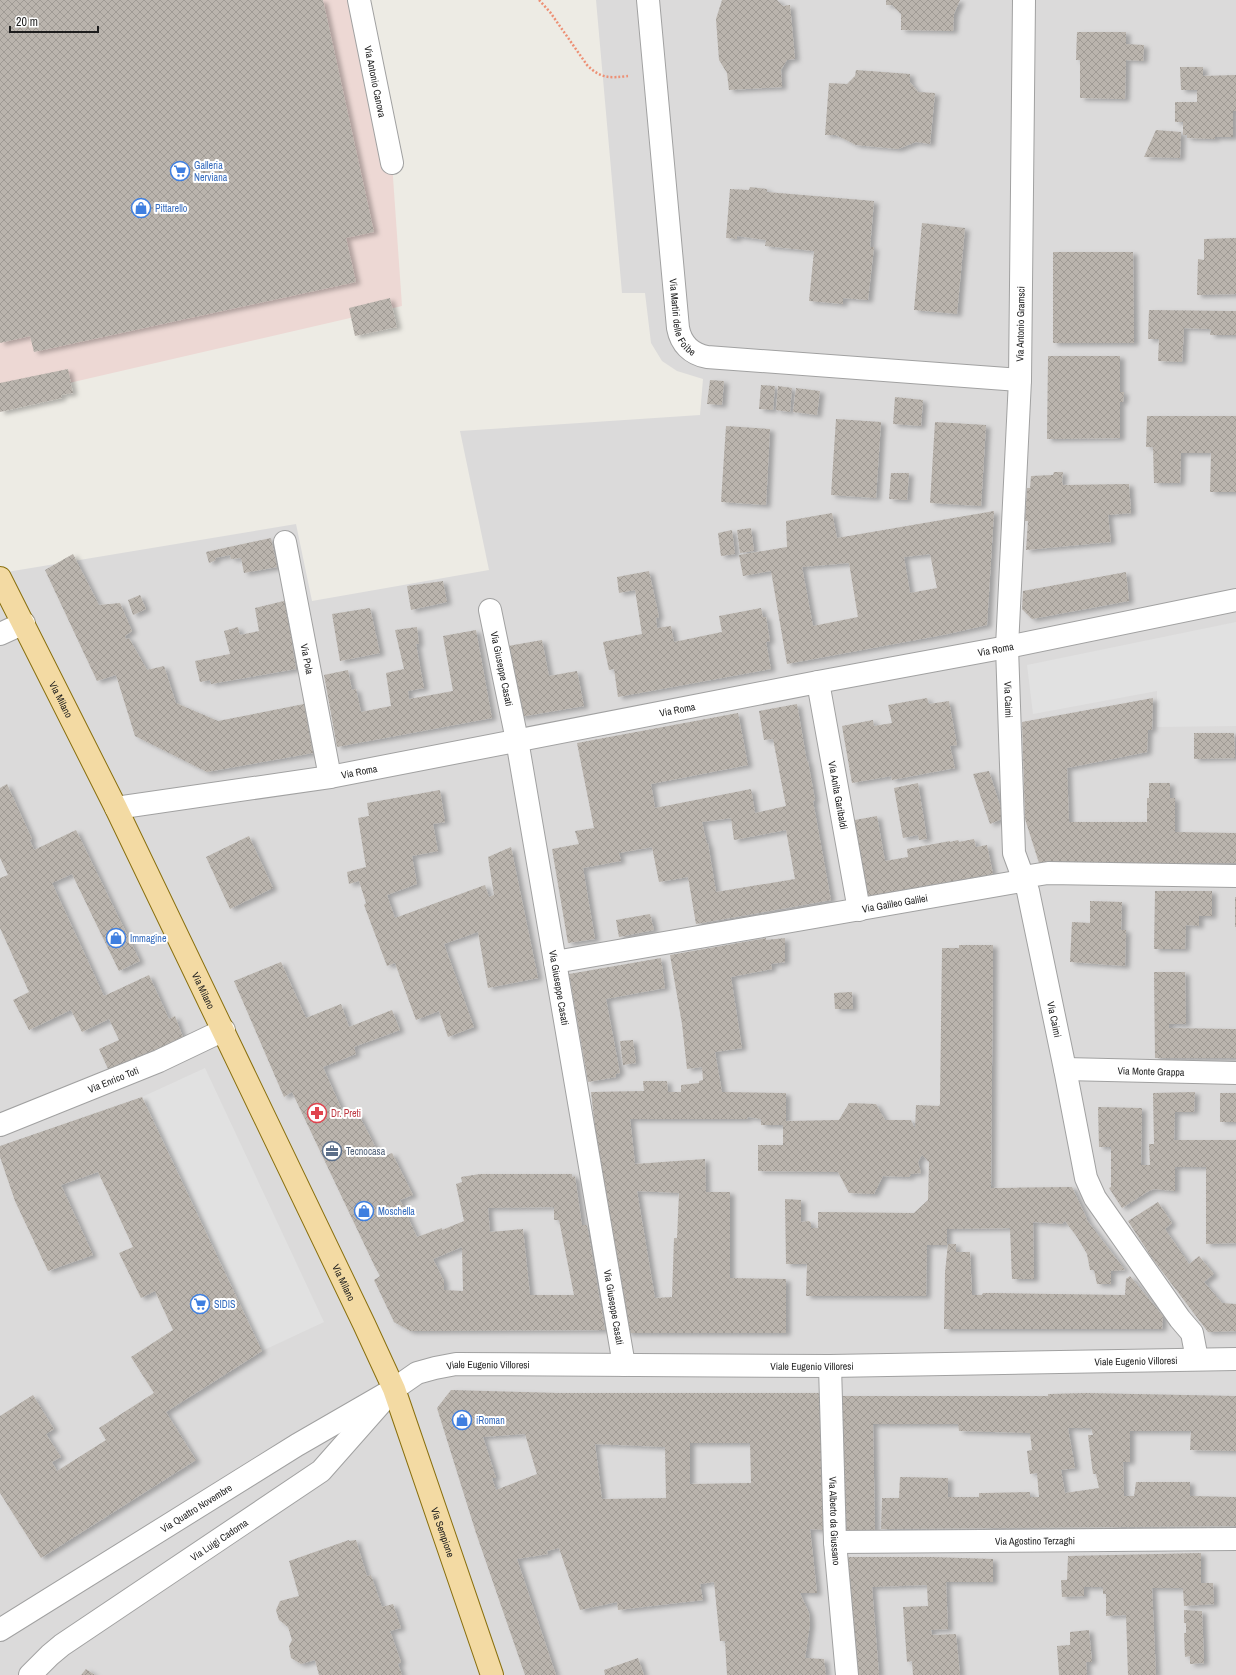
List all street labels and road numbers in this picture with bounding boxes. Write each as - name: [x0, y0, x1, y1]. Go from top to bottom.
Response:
- street label: Via Antonio Canova: [361, 44, 389, 119]
- street label: Via Martiri delle Foibe: [667, 278, 698, 359]
- street label: Via Antonio Gramsci: [1013, 286, 1028, 362]
- street label: Via Giuseppe Casati: [488, 630, 516, 707]
- street label: Via Roma: [977, 640, 1015, 659]
- street label: Via Pola: [298, 643, 316, 676]
- street label: Via Milano: [46, 679, 76, 720]
- street label: Via Caimi: [1001, 681, 1015, 718]
- street label: Via Roma: [658, 700, 697, 720]
- street label: Via Anita Garibaldi: [825, 760, 850, 831]
- street label: Via Roma: [340, 762, 379, 782]
- street label: Via Galileo Galilei: [861, 891, 929, 916]
- street label: Via Giuseppe Casati: [546, 949, 572, 1026]
- street label: Via Milano: [189, 970, 218, 1011]
- street label: Via Caimi: [1044, 1000, 1064, 1039]
- street label: Via Enrico Toti: [86, 1064, 141, 1096]
- street label: Via Monte Grappa: [1117, 1064, 1185, 1079]
- street label: Via Milano: [329, 1262, 358, 1304]
- street label: Via Giuseppe Casati: [601, 1268, 626, 1346]
- street label: Viale Eugenio Villoresi: [1094, 1354, 1178, 1368]
- street label: Viale Eugenio Villoresi: [445, 1358, 530, 1373]
- street label: Viale Eugenio Villoresi: [770, 1360, 854, 1373]
- street label: Via Alberto da Giussano: [826, 1476, 843, 1566]
- street label: Via Quattro Novembre: [158, 1481, 235, 1535]
- street label: Via Sempione: [428, 1506, 457, 1559]
- street label: Via Luigi Cadorna: [188, 1516, 251, 1564]
- street label: Via Agostino Terzaghi: [995, 1534, 1075, 1548]

